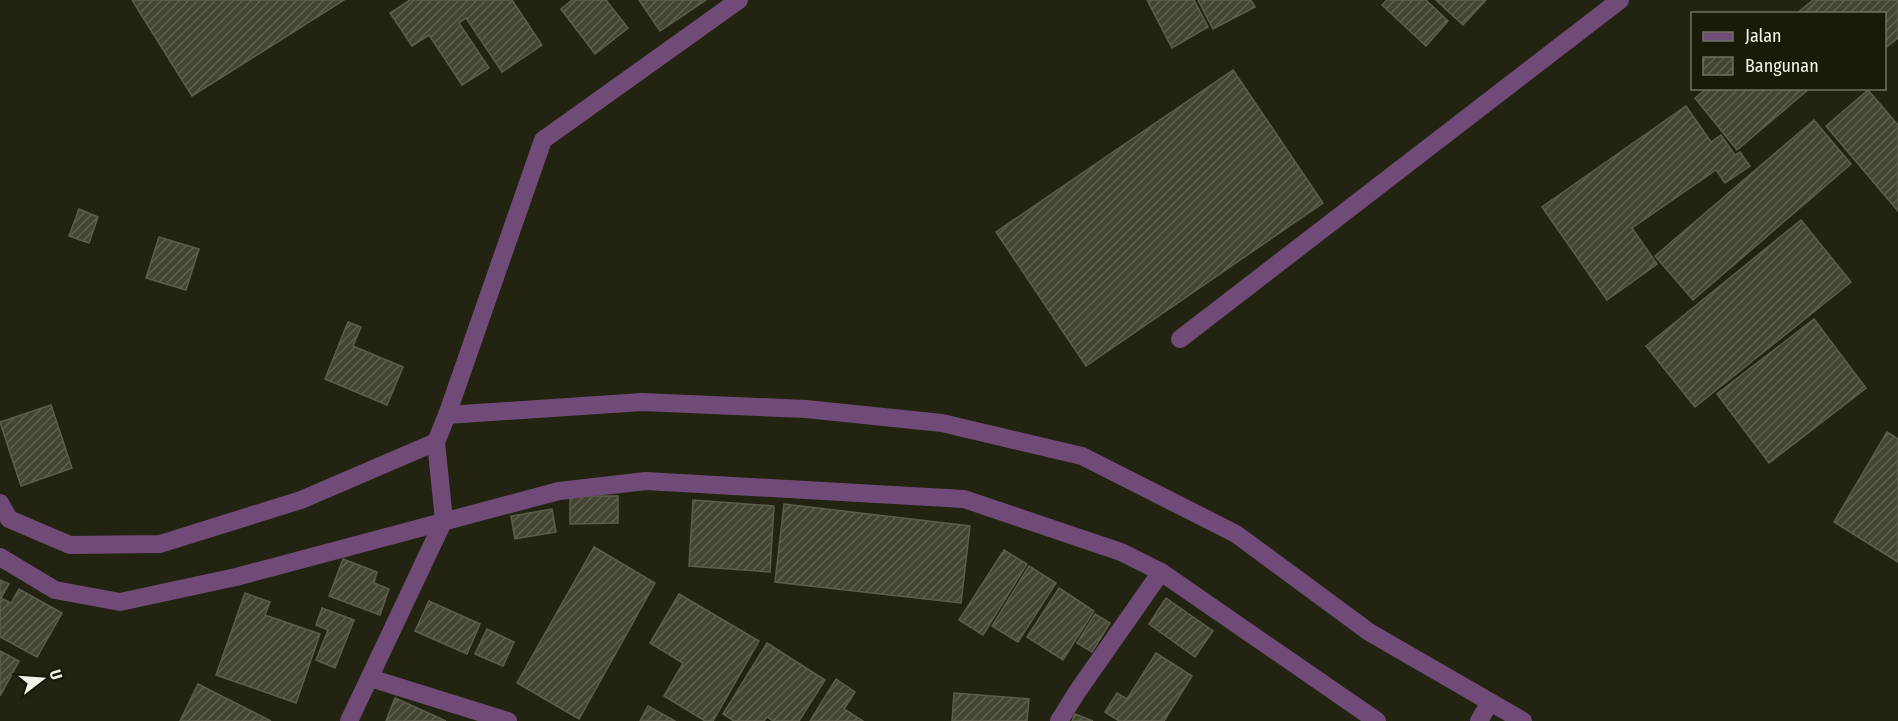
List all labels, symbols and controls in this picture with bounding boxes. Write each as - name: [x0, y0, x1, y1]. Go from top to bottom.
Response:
- legend: [1691, 12, 1886, 90]
- text: Jalan: [1745, 25, 1782, 47]
- text: Bangunan: [1745, 55, 1819, 77]
- north arrow: [12, 649, 72, 709]
- text: U: [45, 667, 66, 682]

